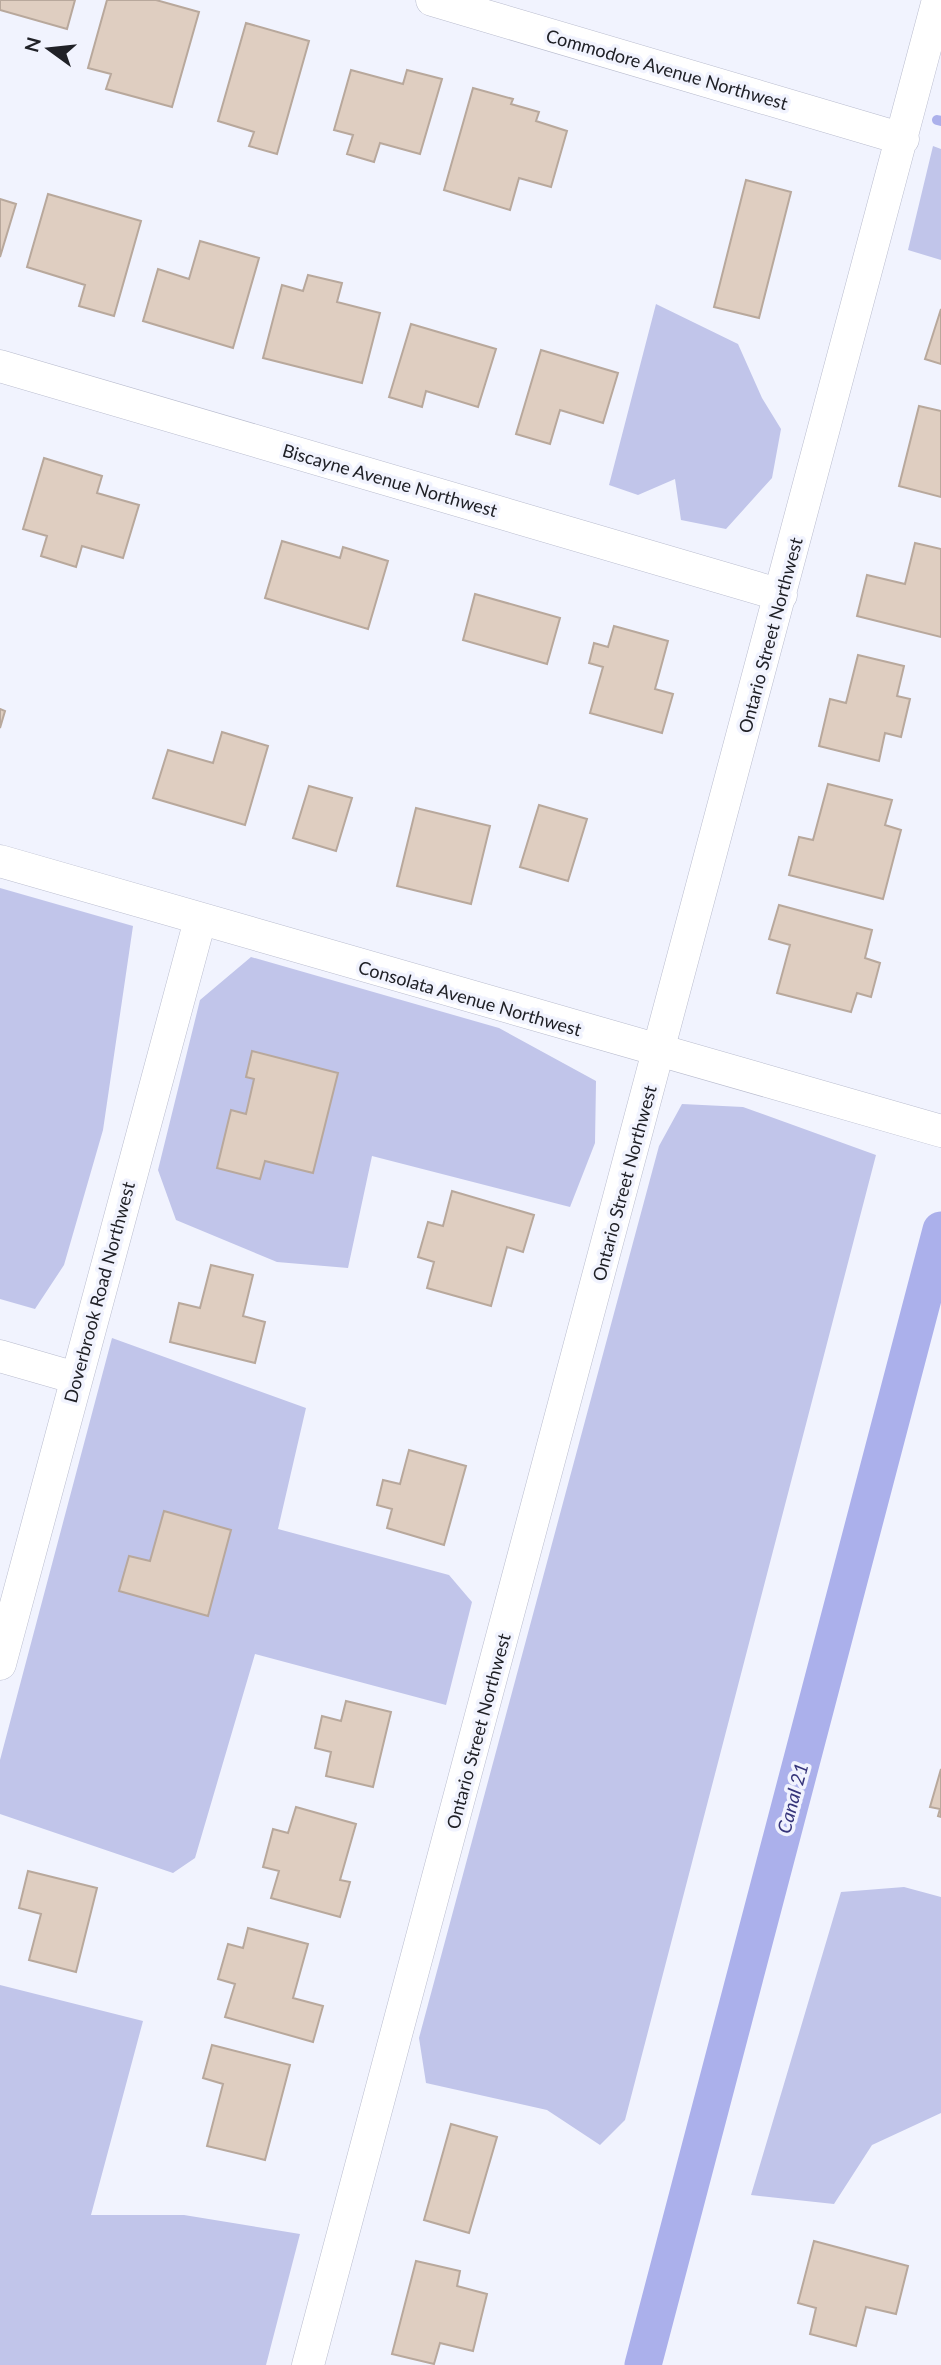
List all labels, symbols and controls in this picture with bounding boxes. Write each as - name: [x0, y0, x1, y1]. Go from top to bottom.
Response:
- north arrow: [14, 14, 84, 84]
- street label: Commodore Avenue Northwest: [544, 24, 791, 114]
- text: N: [19, 34, 45, 55]
- street label: Biscayne Avenue Northwest: [280, 439, 500, 521]
- street label: Ontario Street Northwest: [733, 534, 807, 735]
- street label: Consolata Avenue Northwest: [356, 956, 585, 1041]
- street label: Ontario Street Northwest: [587, 1082, 661, 1283]
- street label: Doverbrook Road Northwest: [59, 1179, 139, 1405]
- street label: Ontario Street Northwest: [441, 1630, 515, 1831]
- water label: Canal 21: [772, 1760, 812, 1836]

